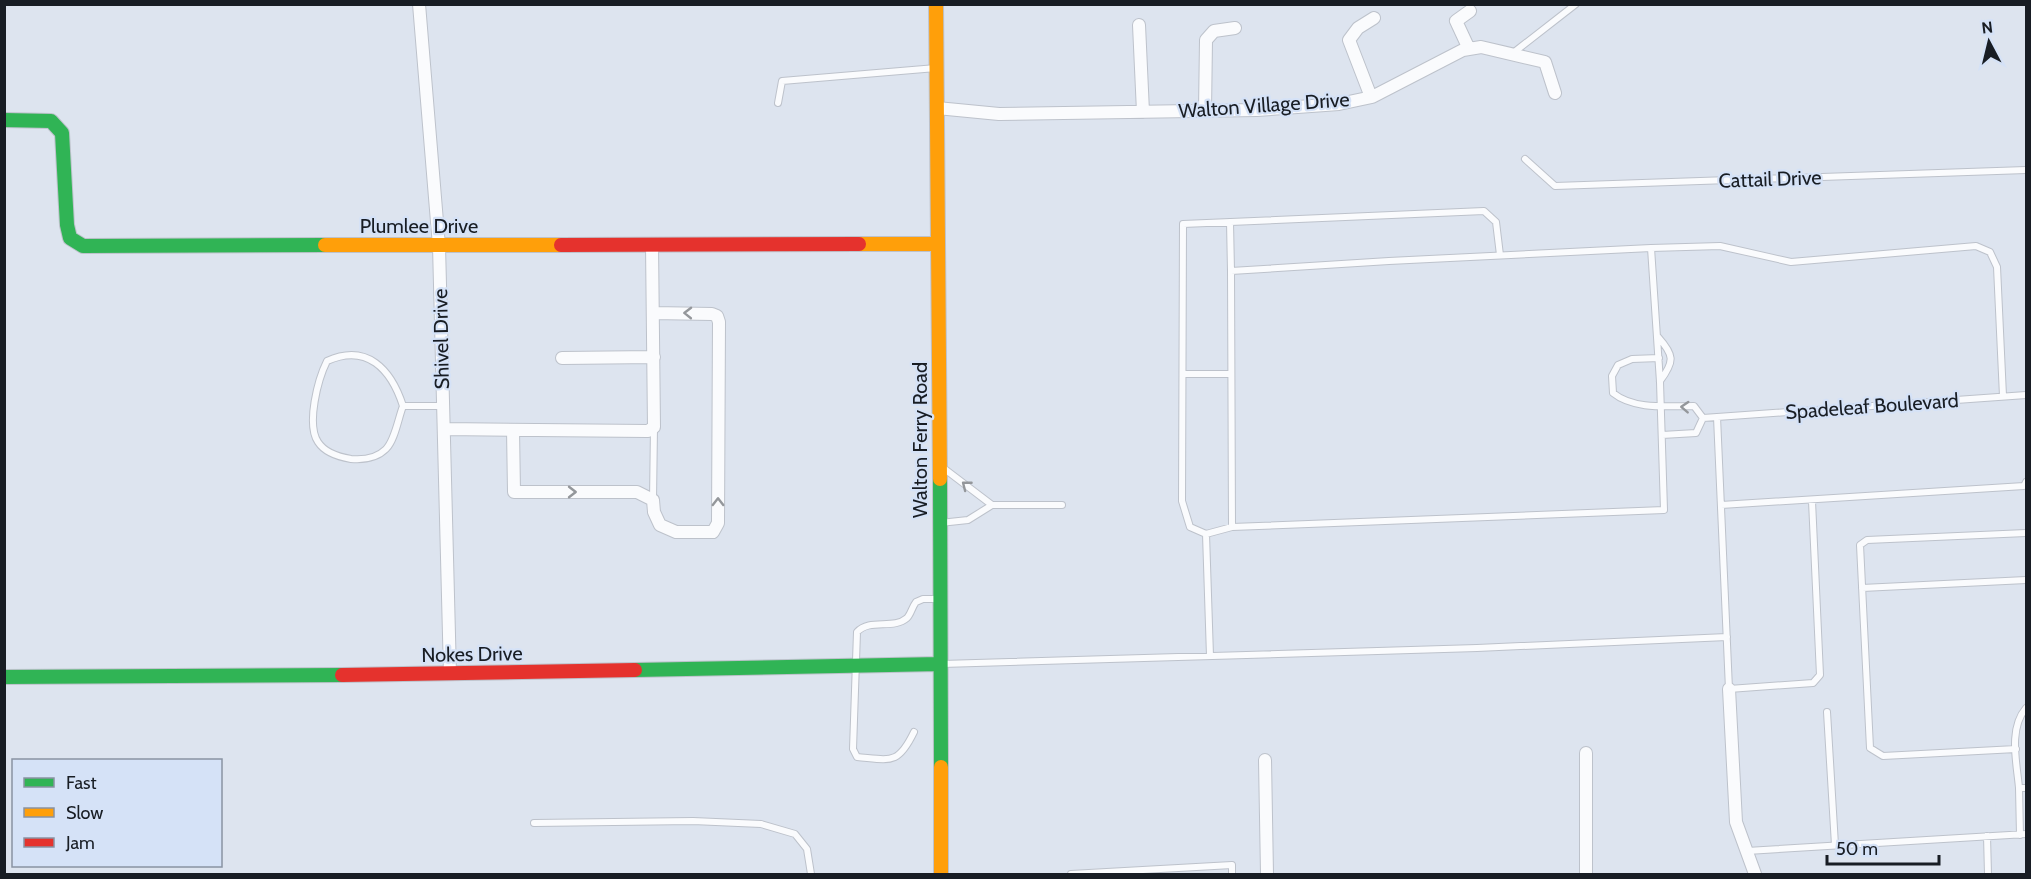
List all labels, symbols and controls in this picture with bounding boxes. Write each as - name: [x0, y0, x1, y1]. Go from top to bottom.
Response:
- north arrow: [1959, 12, 2019, 72]
- text: N: [1980, 17, 1994, 38]
- street label: Walton Village Drive: [1178, 87, 1350, 123]
- street label: Cattail Drive: [1718, 165, 1822, 193]
- street label: Plumlee Drive: [360, 214, 478, 238]
- street label: Shivel Drive: [428, 288, 454, 390]
- one-way arrow: [683, 307, 692, 320]
- street label: Walton Ferry Road: [908, 362, 932, 518]
- street label: Spadeleaf Boulevard: [1784, 388, 1960, 424]
- one-way arrow: [1680, 401, 1689, 414]
- one-way arrow: [961, 482, 972, 493]
- one-way arrow: [568, 486, 577, 498]
- one-way arrow: [712, 498, 724, 507]
- street label: Nokes Drive: [421, 641, 523, 667]
- legend: [12, 759, 222, 867]
- text: Fast: [66, 772, 97, 794]
- text: Slow: [66, 802, 103, 824]
- scale bar: [1827, 828, 1940, 866]
- text: Jam: [65, 832, 95, 854]
- text: 50 m: [1836, 838, 1878, 860]

